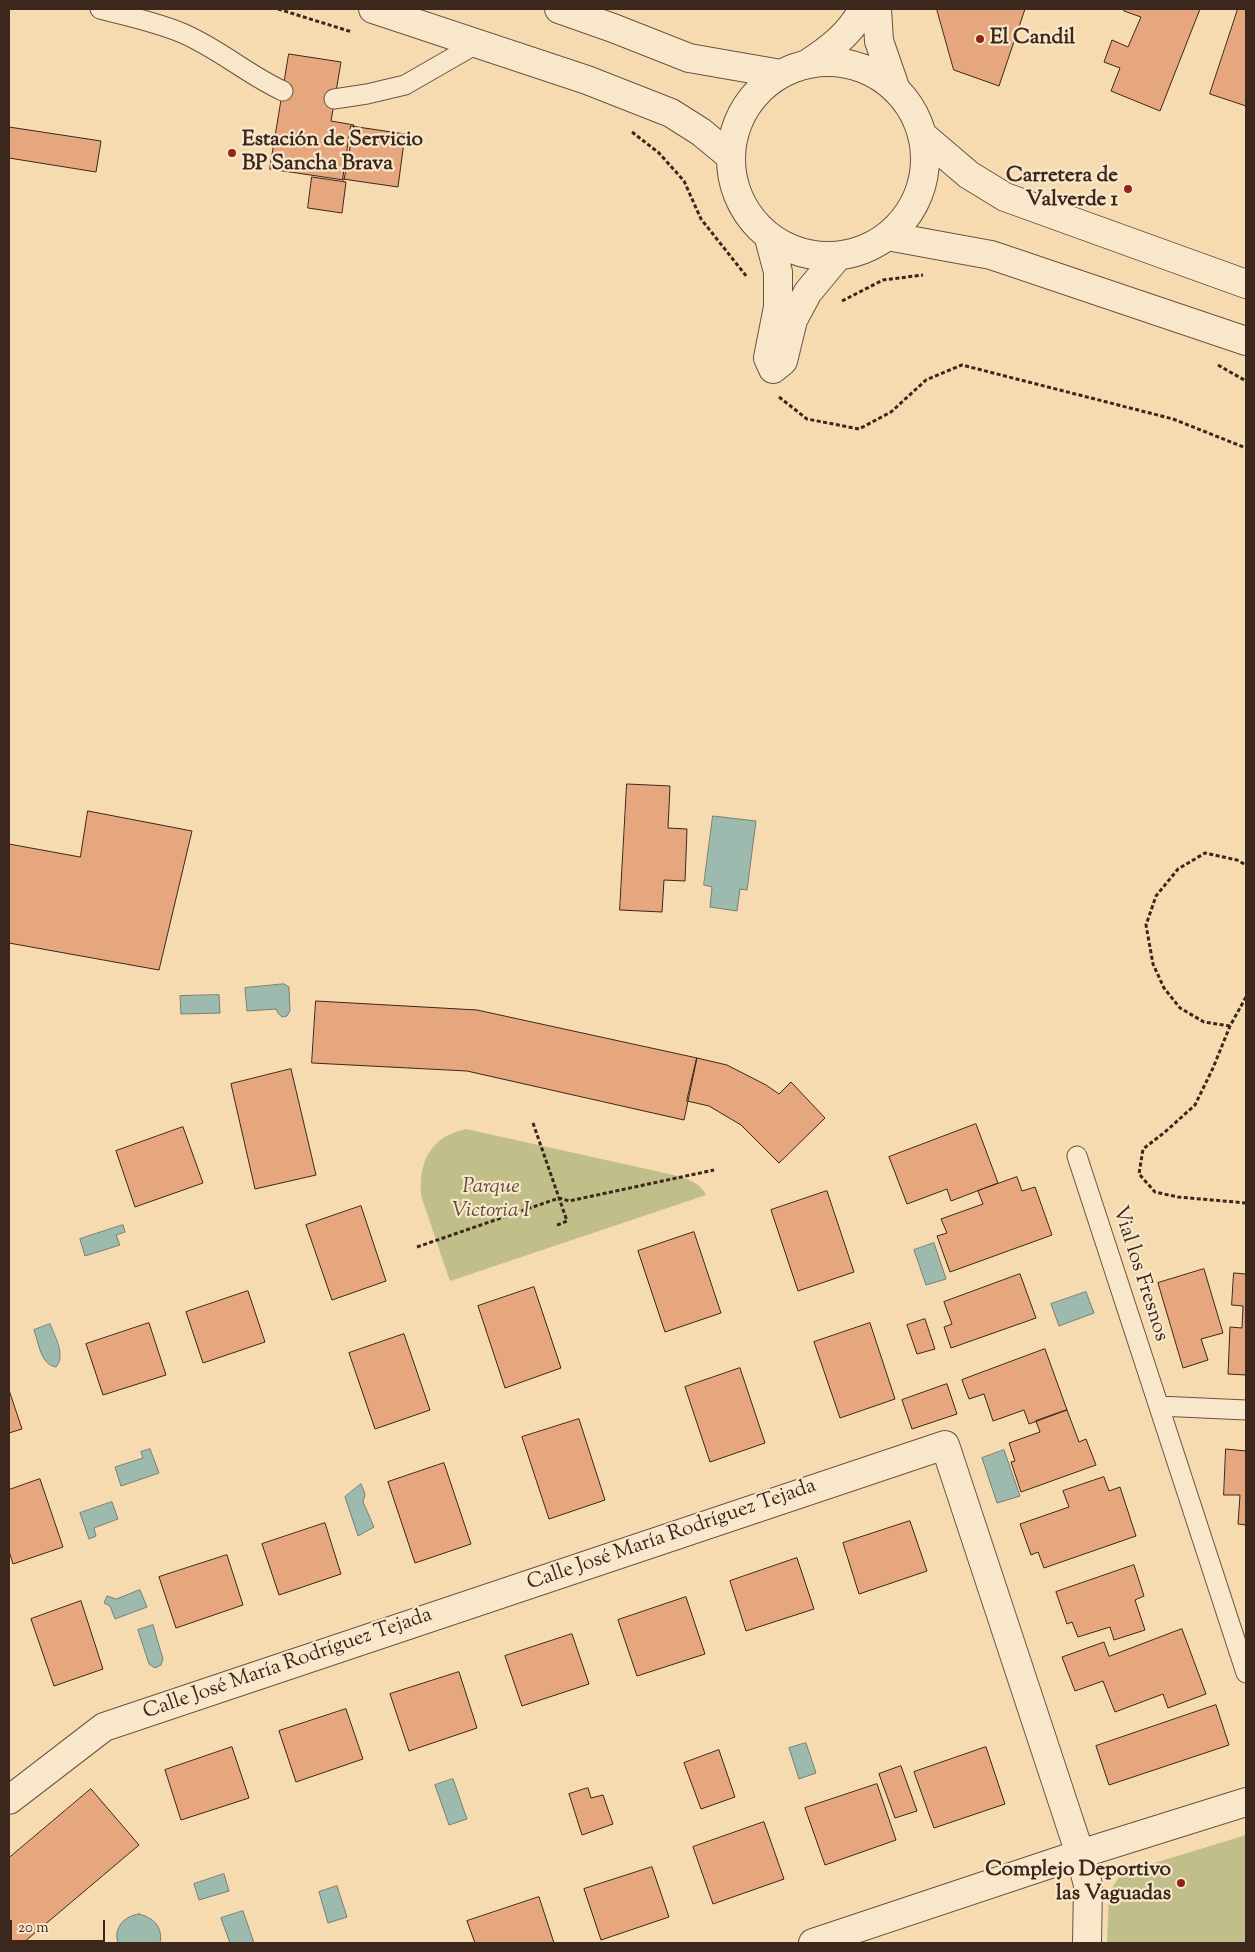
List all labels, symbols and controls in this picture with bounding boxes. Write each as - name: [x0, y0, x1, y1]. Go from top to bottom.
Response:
- place label: El Candil: [990, 26, 1075, 52]
- marker: El Candil: [974, 33, 986, 45]
- place label: Estación de Servicio BP Sancha Brava: [242, 128, 423, 178]
- marker: Estación de Servicio BP Sancha Brava: [226, 147, 238, 159]
- place label: Carretera de Valverde 1: [1006, 164, 1118, 214]
- marker: Carretera de Valverde 1: [1122, 183, 1134, 195]
- park label: Parque Victoria I: [452, 1175, 530, 1225]
- street label: Vial los Fresnos: [1105, 1203, 1173, 1345]
- street label: Calle José María Rodríguez Tejada: [524, 1475, 820, 1597]
- street label: Calle José María Rodríguez Tejada: [140, 1604, 436, 1726]
- place label: Complejo Deportivo las Vaguadas: [985, 1858, 1171, 1908]
- marker: Complejo Deportivo las Vaguadas: [1175, 1877, 1187, 1889]
- scale bar: [12, 1910, 108, 1942]
- text: 20 m: [18, 1918, 49, 1939]

